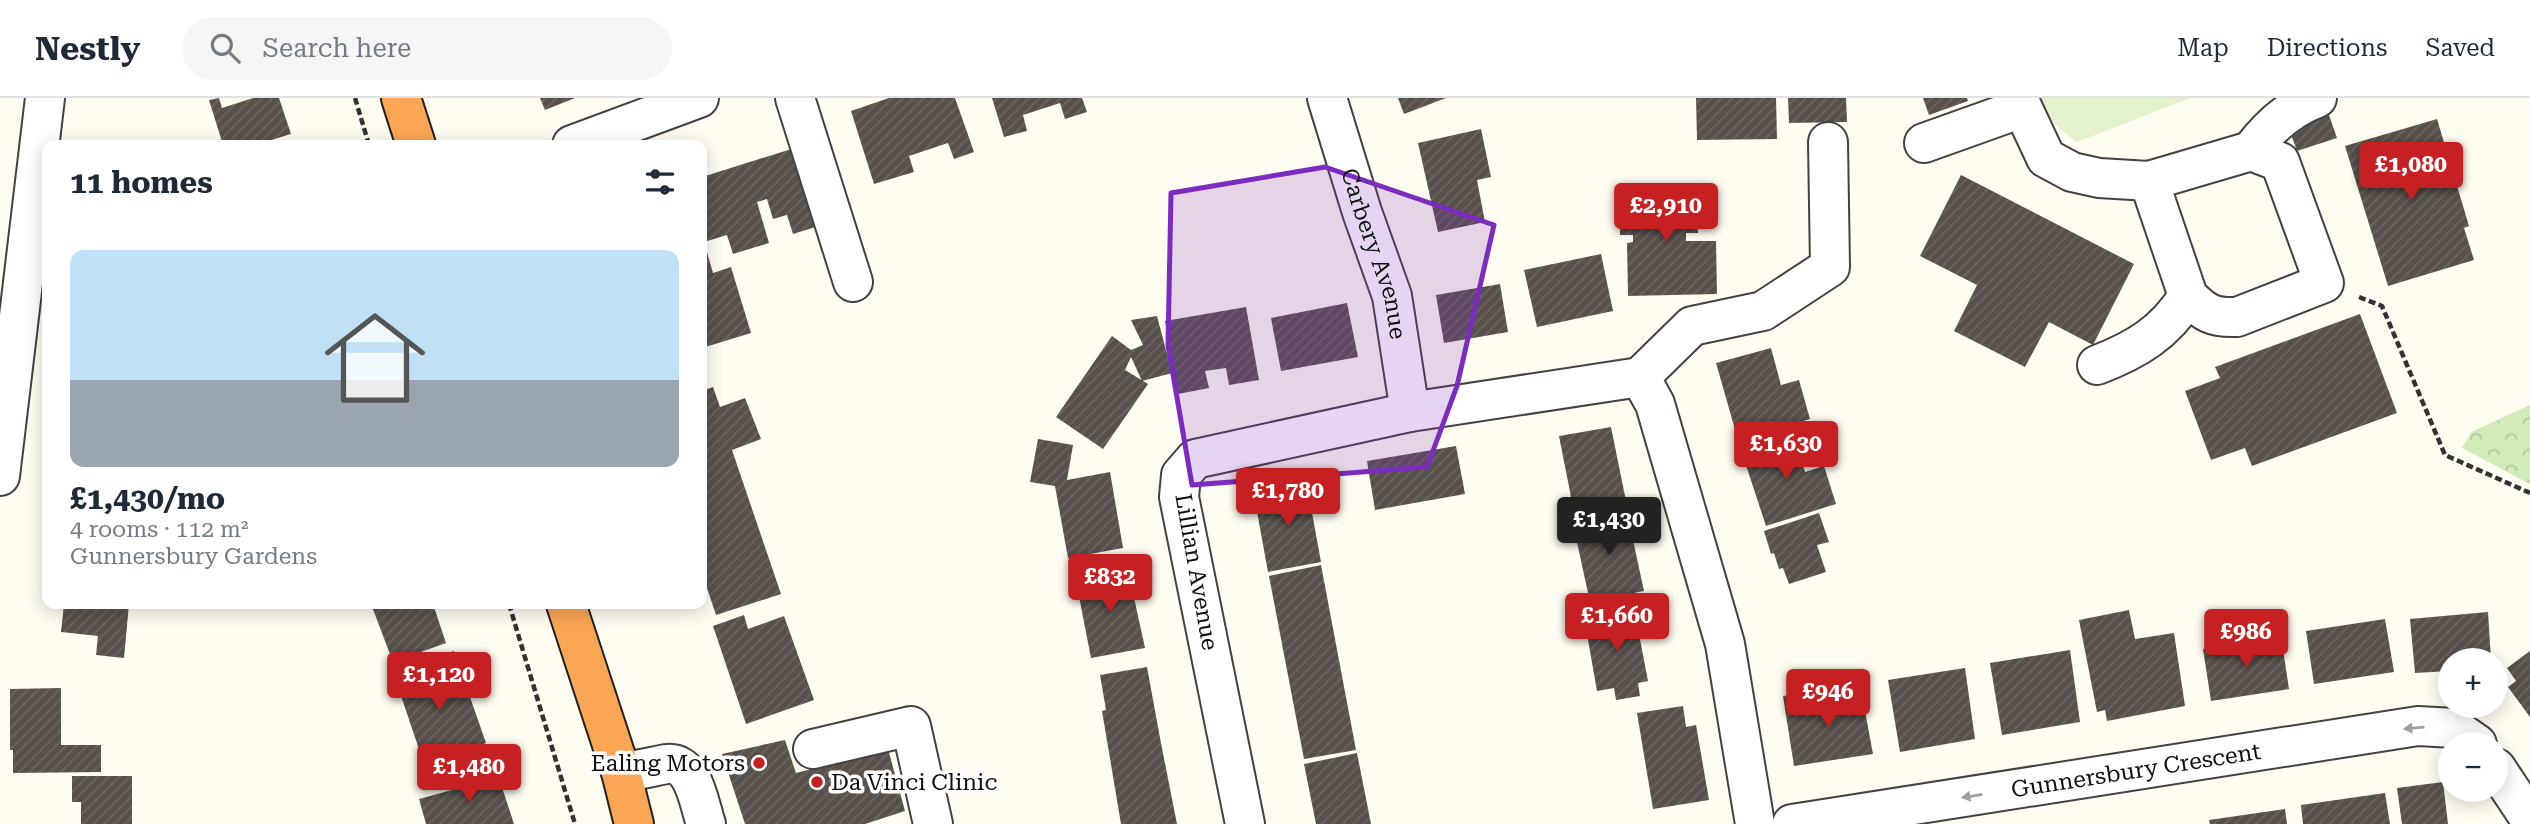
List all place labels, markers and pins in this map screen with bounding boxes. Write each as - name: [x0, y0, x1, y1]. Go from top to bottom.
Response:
- pin: £1,080: [2354, 142, 2468, 202]
- pin: £2,910: [1609, 184, 1723, 243]
- pin: £1,630: [1729, 422, 1843, 481]
- pin: £1,780: [1231, 468, 1345, 528]
- pin: £1,430: [1552, 498, 1666, 557]
- pin: £832: [1069, 554, 1151, 614]
- pin: £1,660: [1560, 594, 1674, 653]
- pin: £986: [2205, 610, 2287, 669]
- pin: £1,120: [382, 652, 496, 712]
- pin: £946: [1787, 670, 1869, 729]
- pin: £1,480: [412, 744, 526, 804]
- place label: Ealing Motors: [591, 750, 745, 777]
- marker: Ealing Motors: [751, 755, 767, 771]
- place label: Da Vinci Clinic: [831, 769, 997, 796]
- marker: Da Vinci Clinic: [809, 774, 825, 790]

